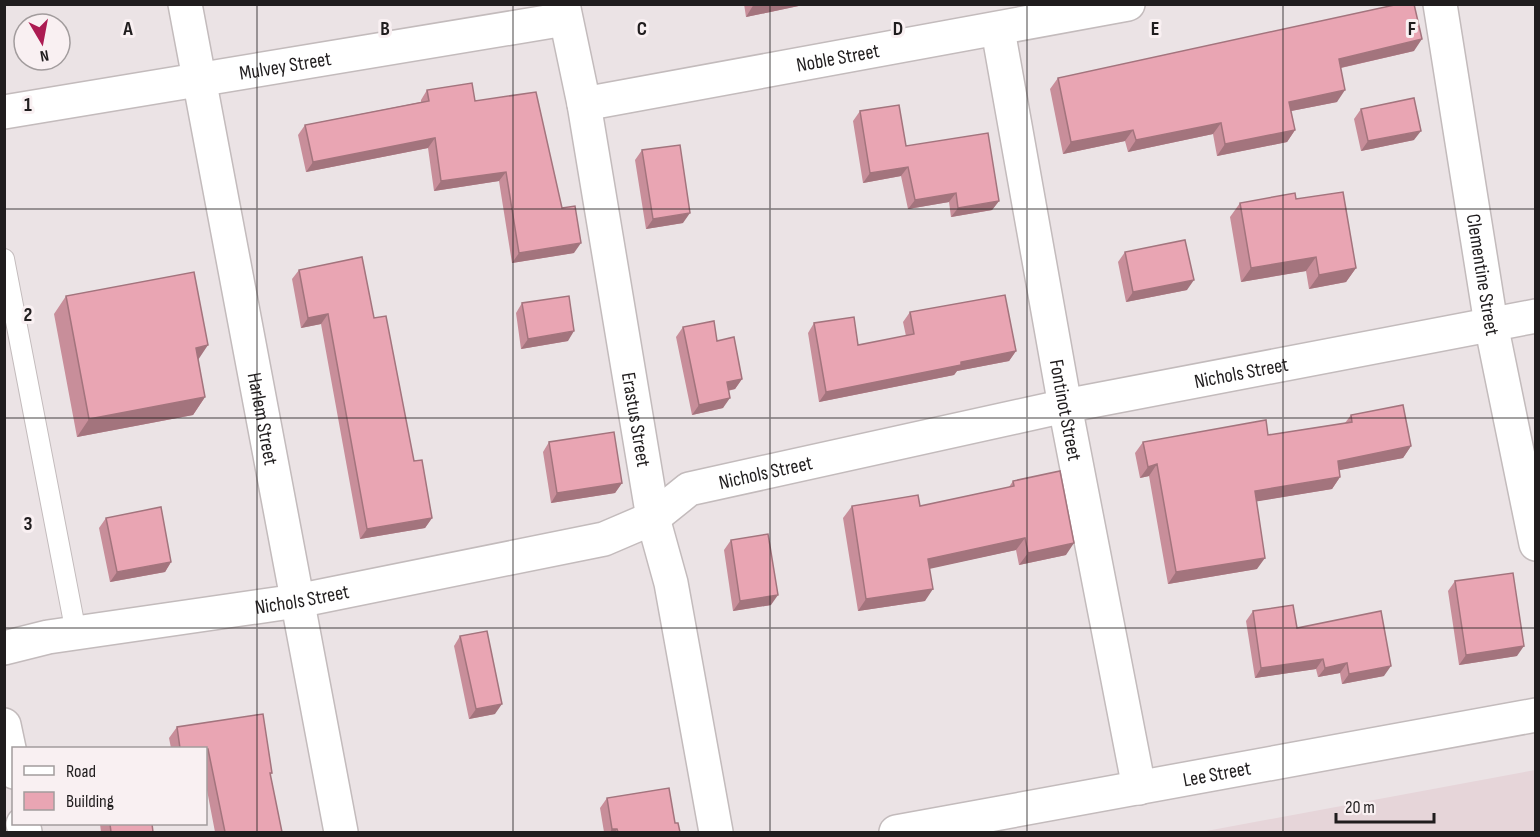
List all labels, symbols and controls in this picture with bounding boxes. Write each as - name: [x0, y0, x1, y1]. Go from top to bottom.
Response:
- north arrow: [12, 12, 72, 72]
- text: A: [122, 17, 133, 41]
- text: B: [380, 17, 390, 41]
- text: C: [637, 17, 647, 41]
- text: D: [893, 17, 903, 41]
- text: E: [1151, 17, 1159, 41]
- text: F: [1408, 17, 1416, 41]
- street label: Noble Street: [794, 39, 881, 78]
- text: N: [38, 45, 50, 65]
- street label: Mulvey Street: [238, 47, 333, 86]
- text: 1: [24, 93, 32, 117]
- street label: Clementine Street: [1461, 212, 1504, 338]
- text: 2: [24, 303, 32, 327]
- street label: Nichols Street: [1192, 353, 1290, 394]
- street label: Fontinot Street: [1044, 358, 1086, 463]
- street label: Erastus Street: [616, 370, 655, 469]
- street label: Harlem Street: [242, 371, 283, 467]
- street label: Nichols Street: [717, 451, 815, 495]
- text: 3: [24, 512, 33, 536]
- street label: Nichols Street: [253, 580, 351, 620]
- legend: [12, 747, 207, 825]
- street label: Lee Street: [1181, 756, 1253, 792]
- text: Road: [66, 761, 96, 782]
- scale bar: [1336, 786, 1434, 824]
- text: Building: [66, 791, 114, 812]
- text: 20 m: [1345, 797, 1375, 818]

